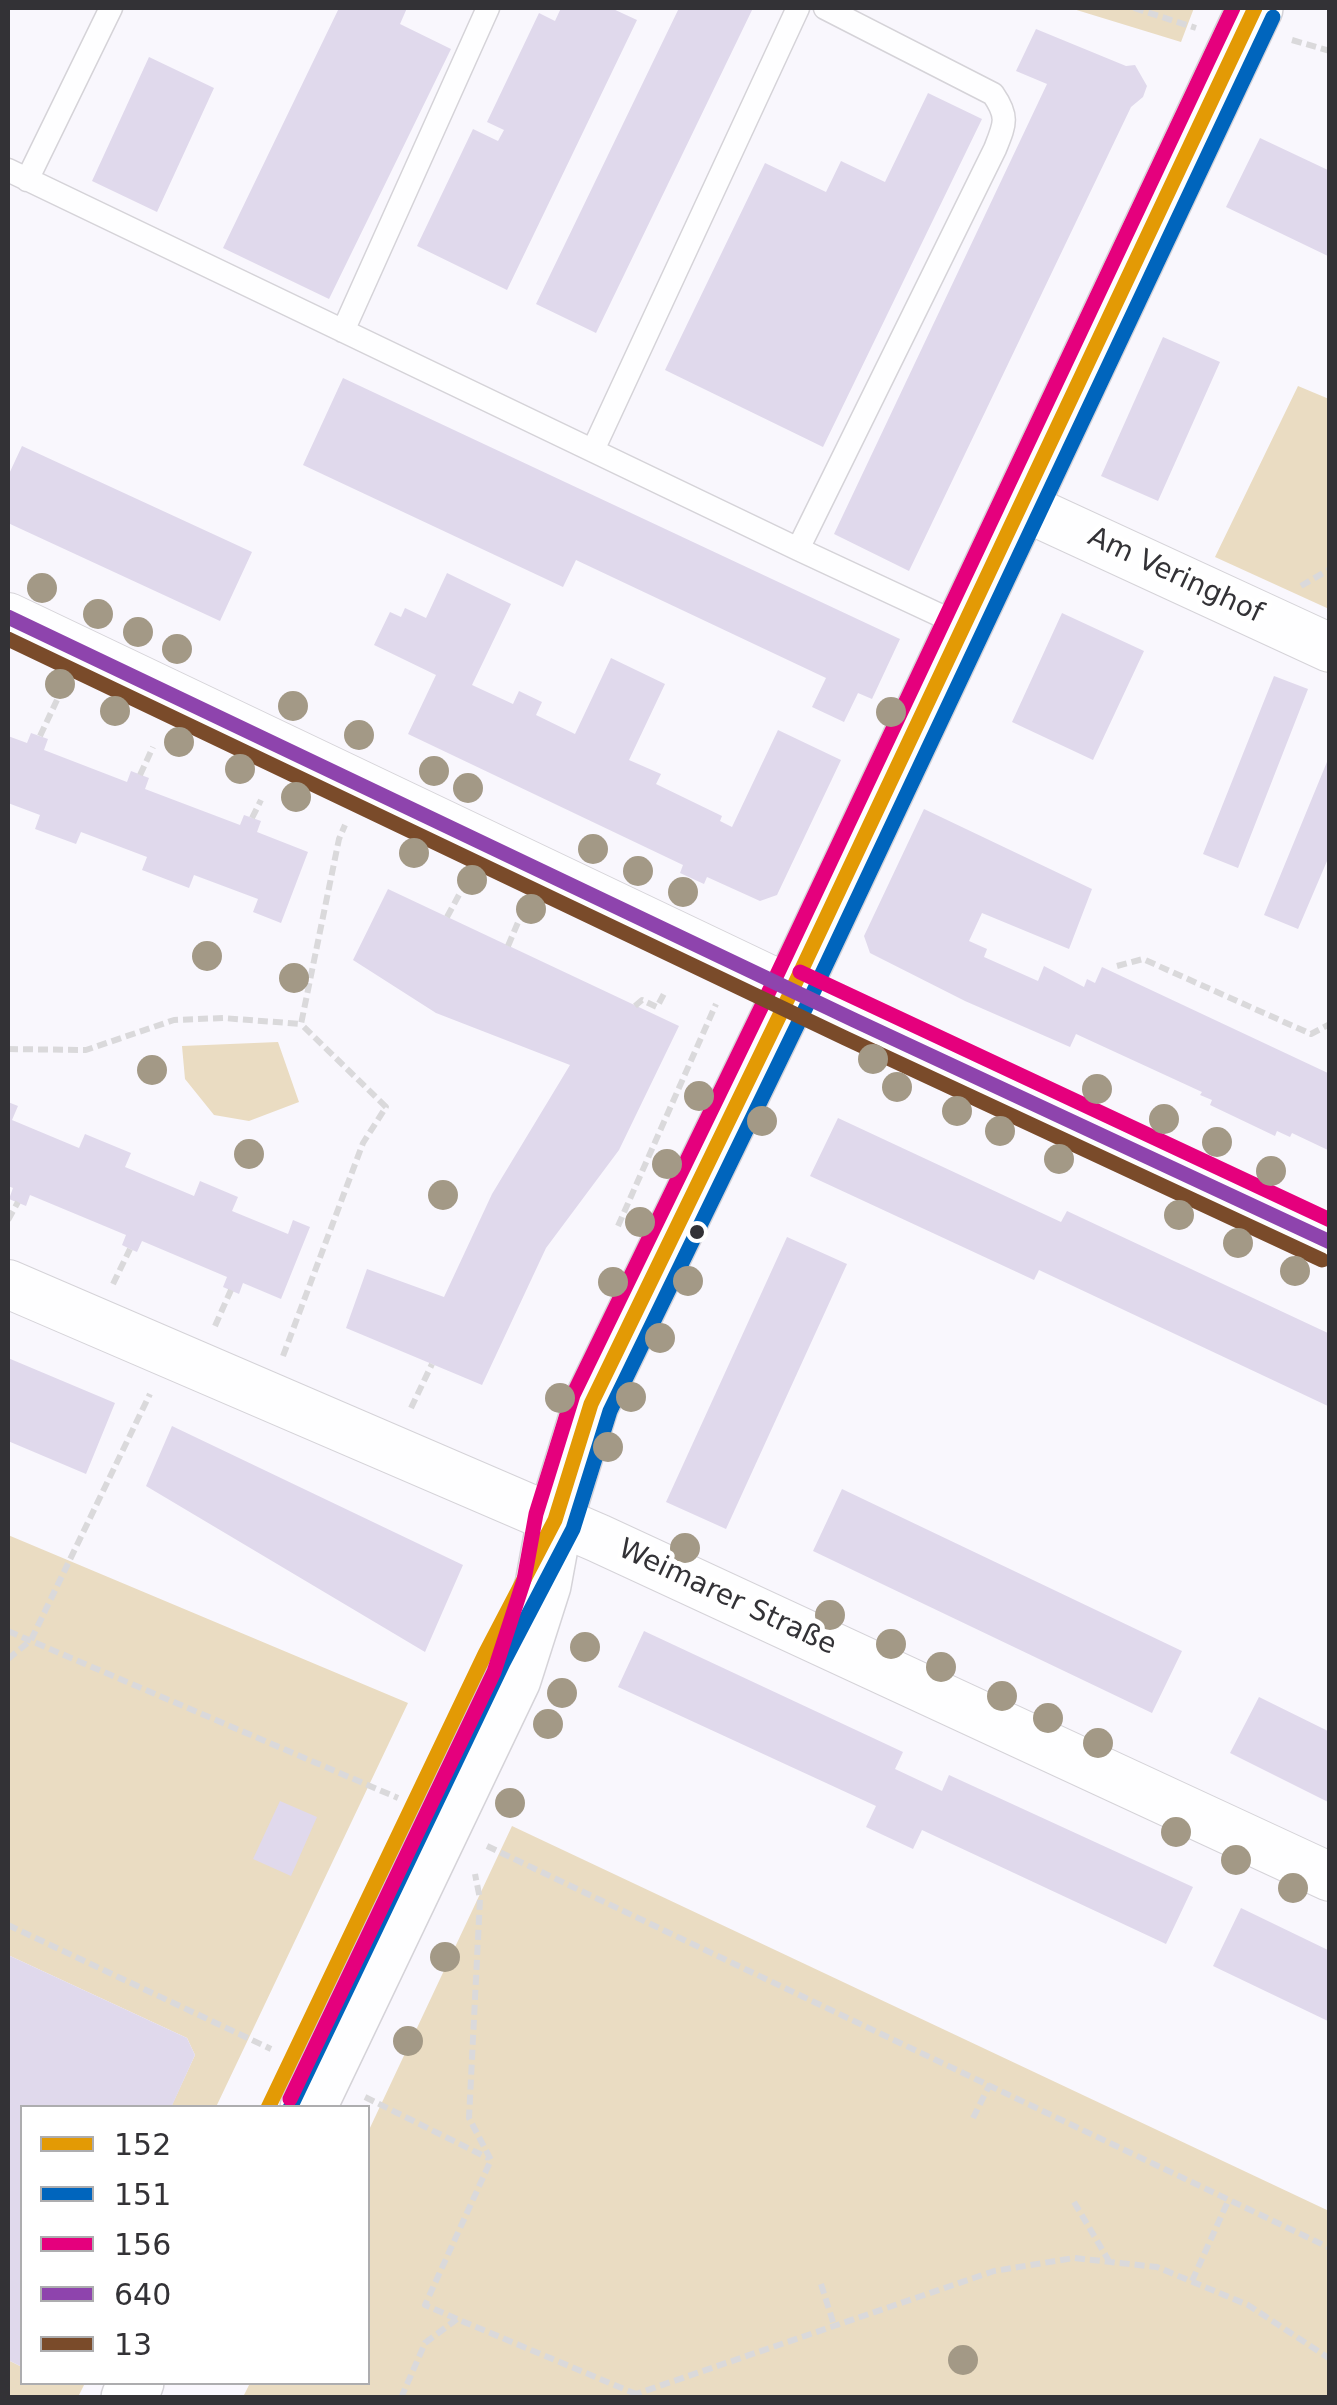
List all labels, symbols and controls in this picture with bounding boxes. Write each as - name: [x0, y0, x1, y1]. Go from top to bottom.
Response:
- street label: Am Veringhof: [1082, 521, 1268, 631]
- unlabelled marker: [687, 1222, 707, 1242]
- street label: Weimarer Straße: [613, 1533, 841, 1663]
- legend: [20, 2105, 370, 2385]
- text: 152: [114, 2127, 171, 2162]
- text: 151: [114, 2177, 171, 2212]
- text: 156: [114, 2227, 171, 2262]
- text: 640: [114, 2277, 171, 2312]
- text: 13: [114, 2327, 152, 2362]

